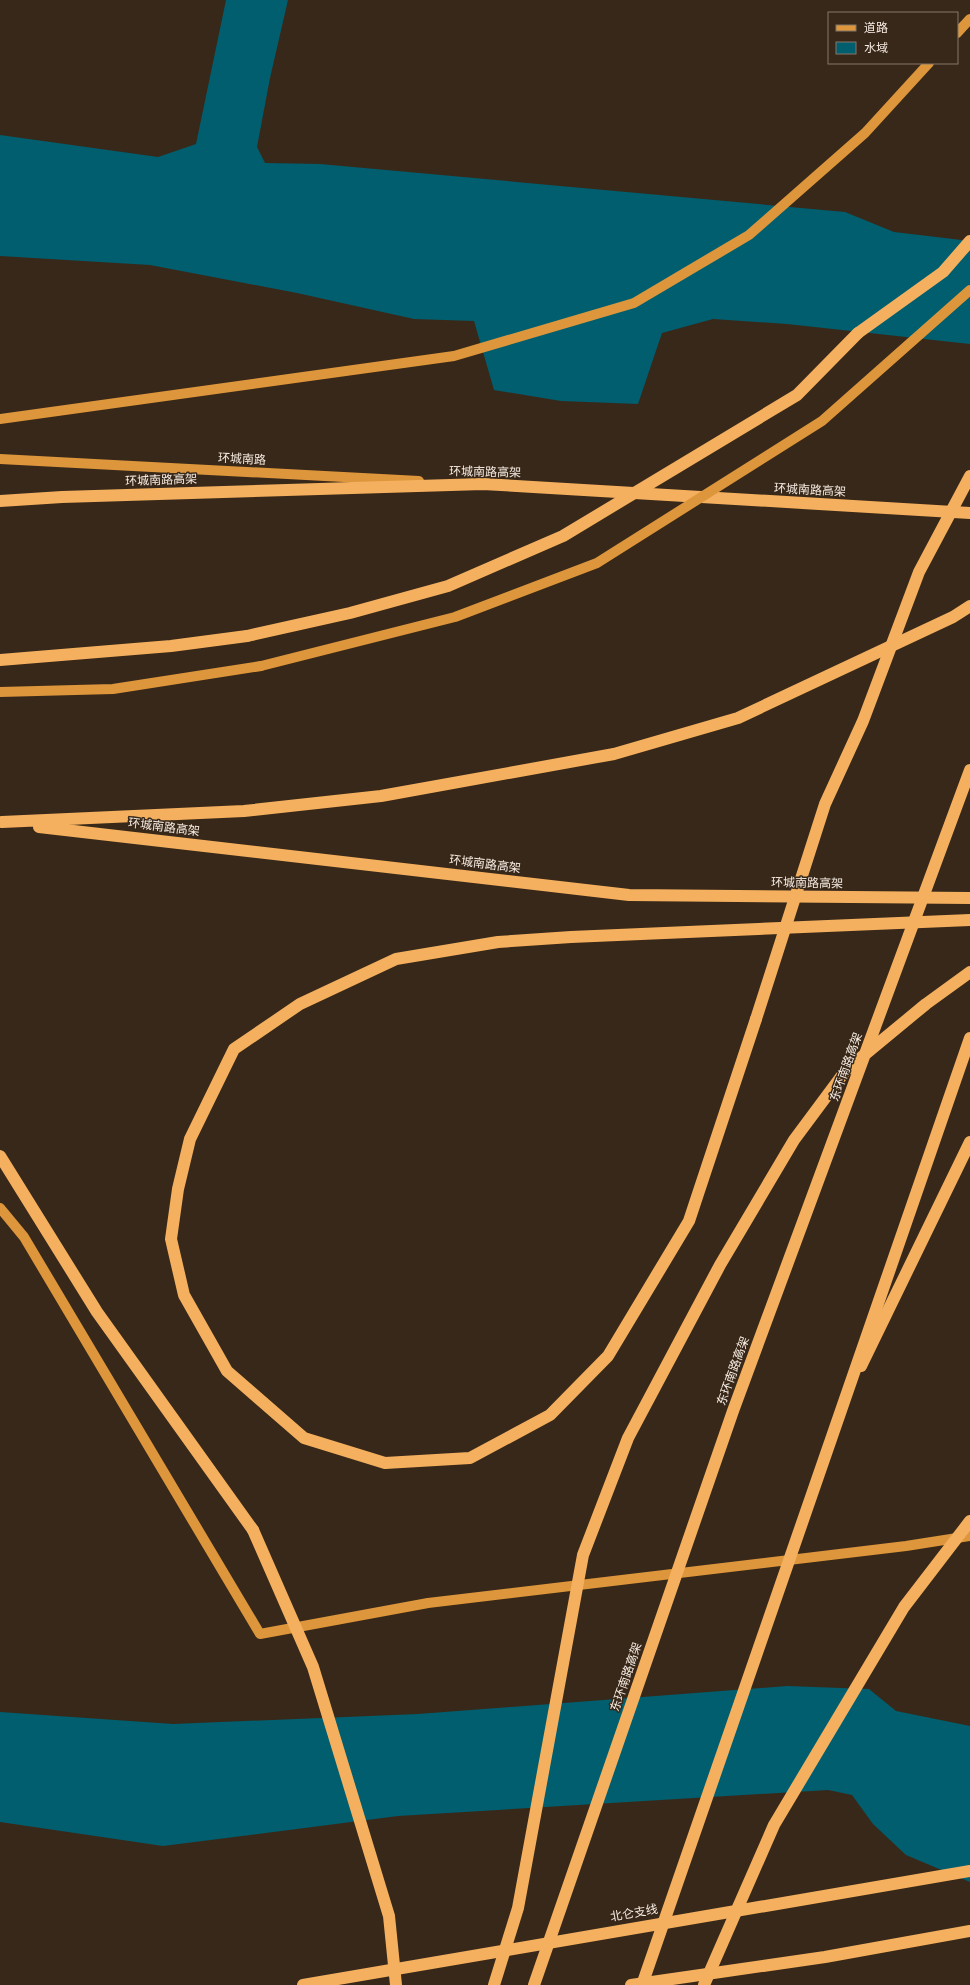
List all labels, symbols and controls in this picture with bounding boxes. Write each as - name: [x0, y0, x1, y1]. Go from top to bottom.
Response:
- legend: [828, 12, 958, 64]
- text: 道路: [864, 21, 888, 35]
- text: 水域: [864, 41, 888, 55]
- street label: 环城南路: [218, 451, 266, 467]
- street label: 环城南路高架: [449, 464, 521, 480]
- street label: 环城南路高架: [125, 472, 197, 488]
- street label: 环城南路高架: [774, 481, 846, 499]
- street label: 环城南路高架: [127, 816, 201, 838]
- street label: 环城南路高架: [448, 853, 522, 875]
- street label: 环城南路高架: [771, 875, 843, 891]
- street label: 东环南路高架: [827, 1031, 865, 1103]
- street label: 东环南路高架: [714, 1335, 752, 1407]
- street label: 东环南路高架: [608, 1641, 644, 1713]
- street label: 北仑支线: [609, 1902, 659, 1924]

